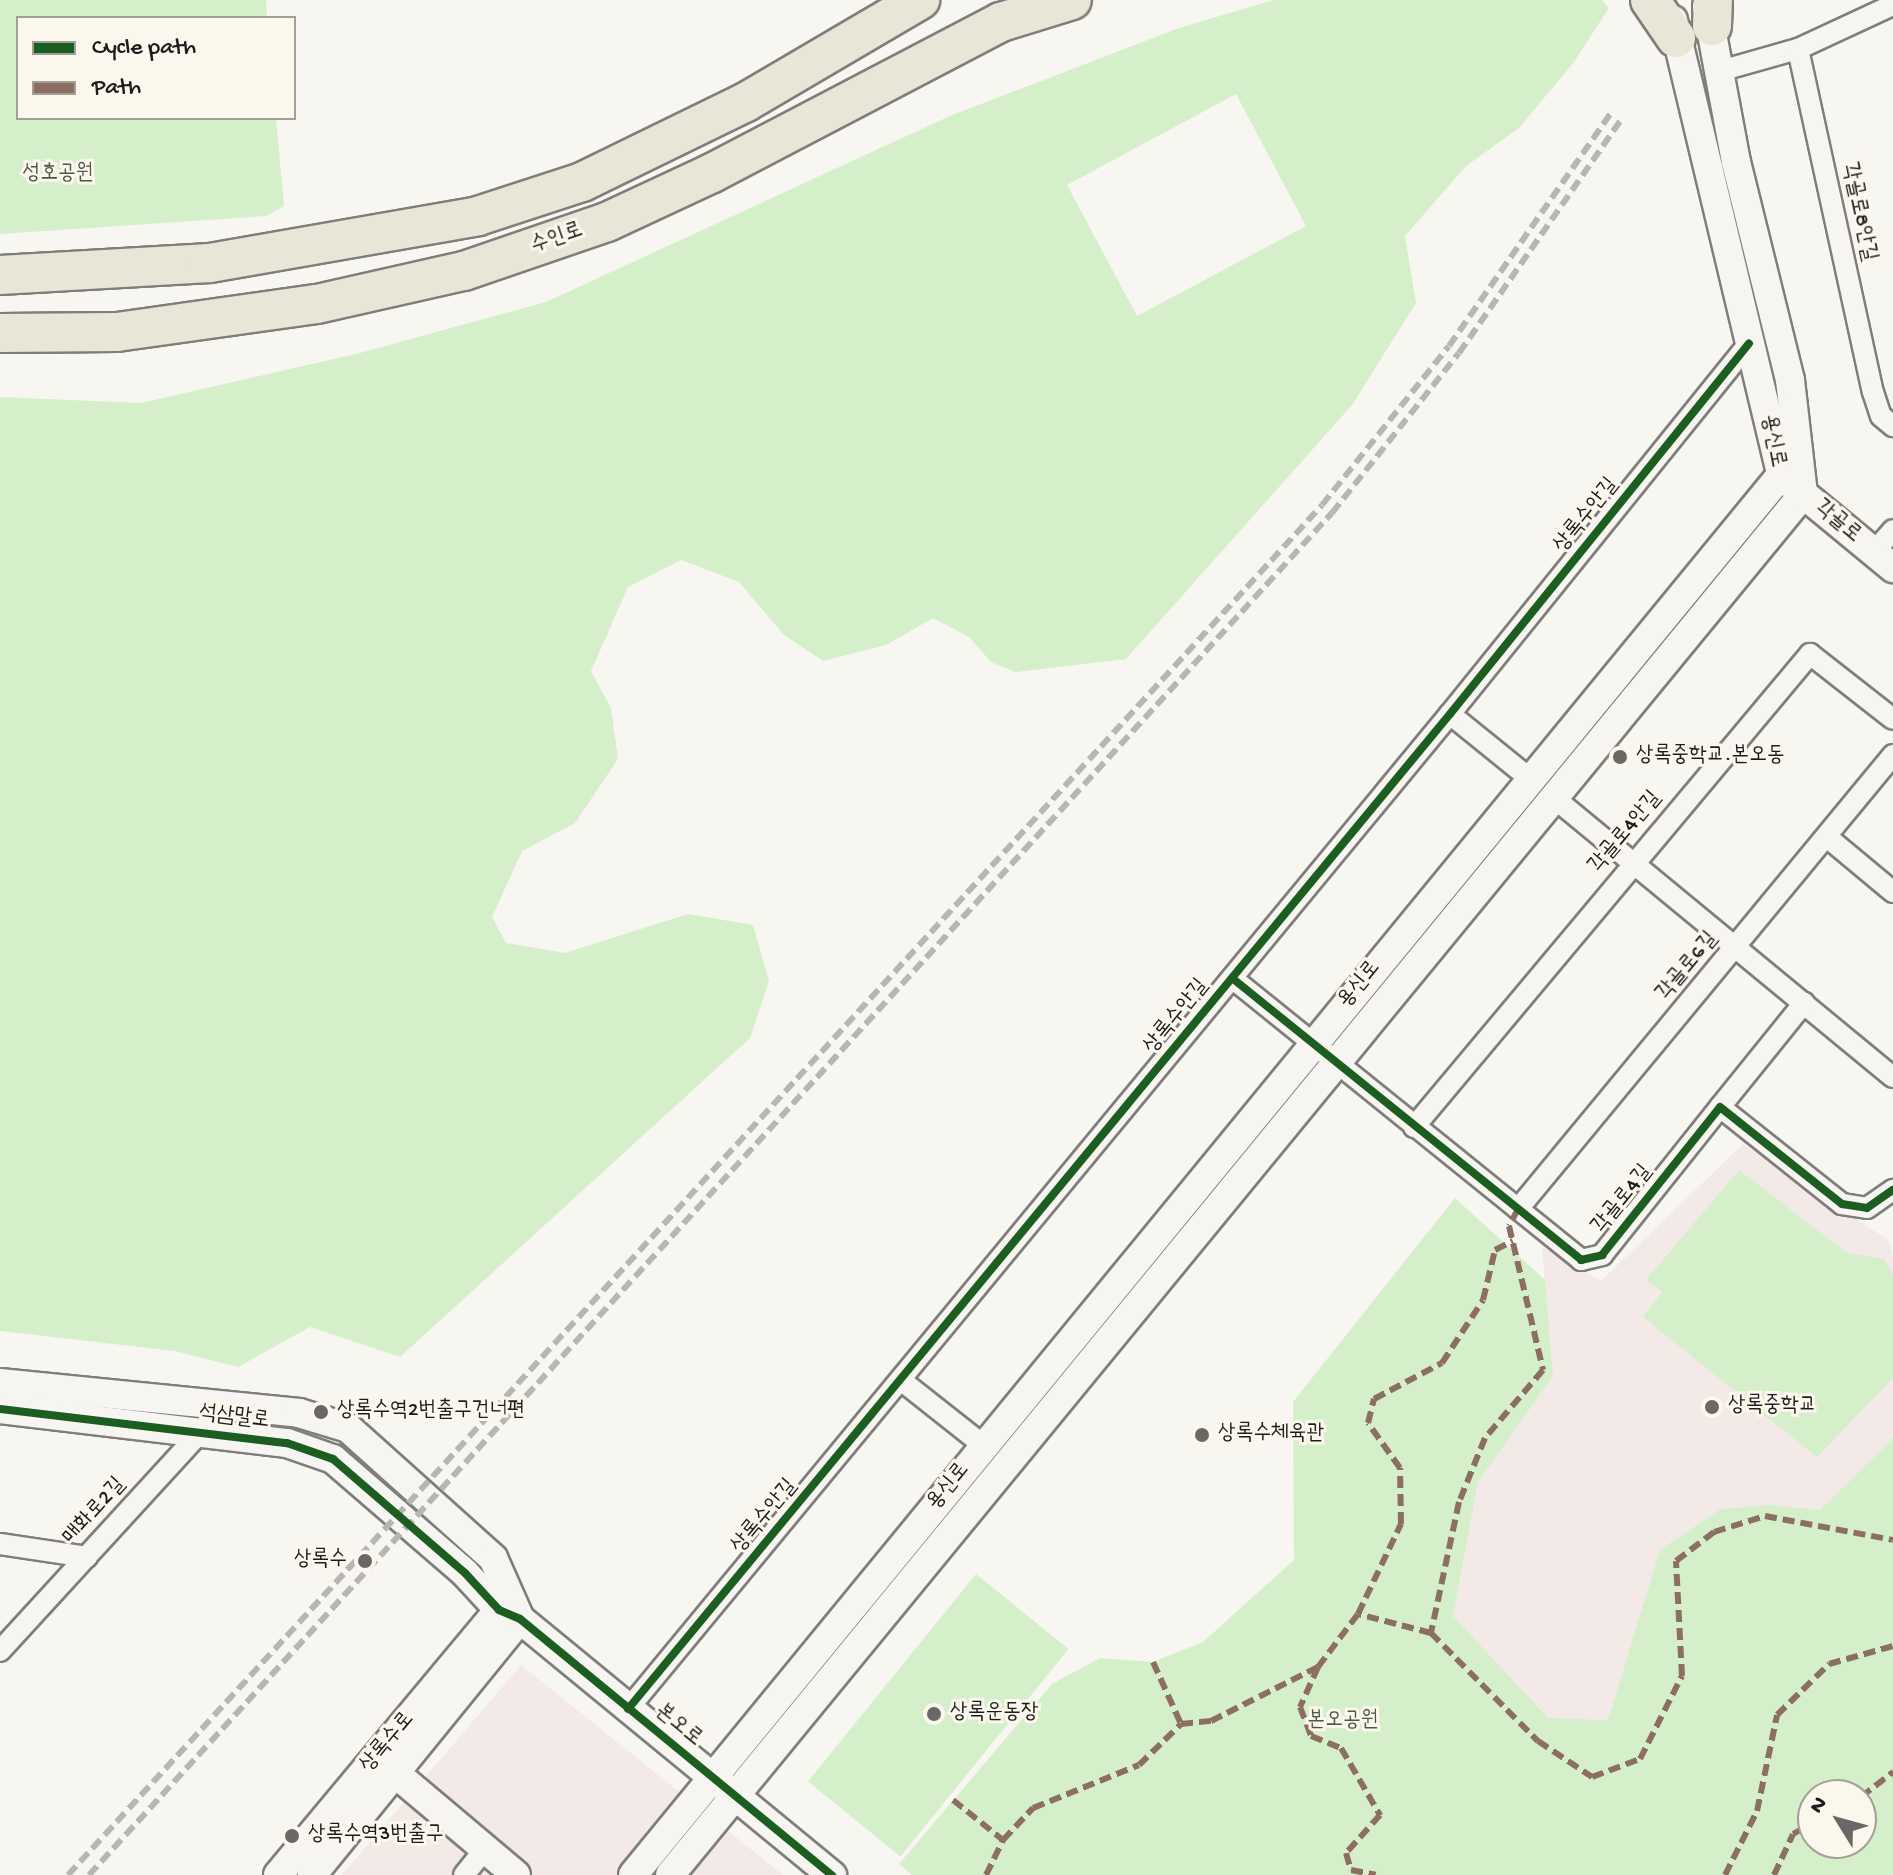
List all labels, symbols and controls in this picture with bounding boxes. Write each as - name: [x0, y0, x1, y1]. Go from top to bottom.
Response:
- legend: [16, 16, 296, 120]
- text: Cycle path: [92, 34, 196, 63]
- text: Path: [92, 74, 141, 103]
- street label: 각골로8안길: [1835, 160, 1881, 264]
- park label: 성호공원: [23, 162, 93, 188]
- street label: 수인로: [528, 218, 586, 260]
- street label: 용신로: [1754, 412, 1790, 470]
- street label: 상록수안길: [1549, 473, 1625, 559]
- street label: 각골로: [1808, 495, 1866, 549]
- place label: 상록중학교.본오동: [1636, 744, 1785, 770]
- marker: 상록중학교.본오동: [1611, 748, 1629, 766]
- street label: 각골로4안길: [1584, 787, 1668, 879]
- street label: 각골로6길: [1652, 927, 1724, 1007]
- street label: 용신로: [1333, 956, 1387, 1014]
- street label: 상록수안길: [1139, 974, 1215, 1060]
- street label: 각골로4길: [1587, 1160, 1659, 1240]
- place label: 상록중학교: [1728, 1394, 1817, 1420]
- marker: 상록중학교: [1703, 1398, 1721, 1416]
- place label: 상록수역2번출구건너편: [337, 1399, 525, 1425]
- street label: 석삼말로: [197, 1401, 271, 1435]
- marker: 상록수역2번출구건너편: [312, 1403, 330, 1421]
- place label: 상록수체육관: [1218, 1422, 1324, 1448]
- marker: 상록수체육관: [1193, 1426, 1211, 1444]
- street label: 용신로: [922, 1458, 976, 1516]
- street label: 매화로2길: [58, 1473, 132, 1551]
- street label: 상록수안길: [726, 1475, 804, 1559]
- place label: 상록수: [294, 1548, 347, 1574]
- marker: 상록수: [354, 1550, 376, 1572]
- street label: 본오로: [649, 1699, 707, 1753]
- place label: 상록운동장: [950, 1701, 1039, 1727]
- marker: 상록운동장: [925, 1705, 943, 1723]
- street label: 상록수로: [355, 1707, 421, 1779]
- park label: 본오공원: [1308, 1709, 1378, 1735]
- north arrow: [1797, 1779, 1877, 1859]
- text: N: [1805, 1792, 1834, 1819]
- place label: 상록수역3번출구: [308, 1823, 443, 1849]
- marker: 상록수역3번출구: [283, 1827, 301, 1845]

